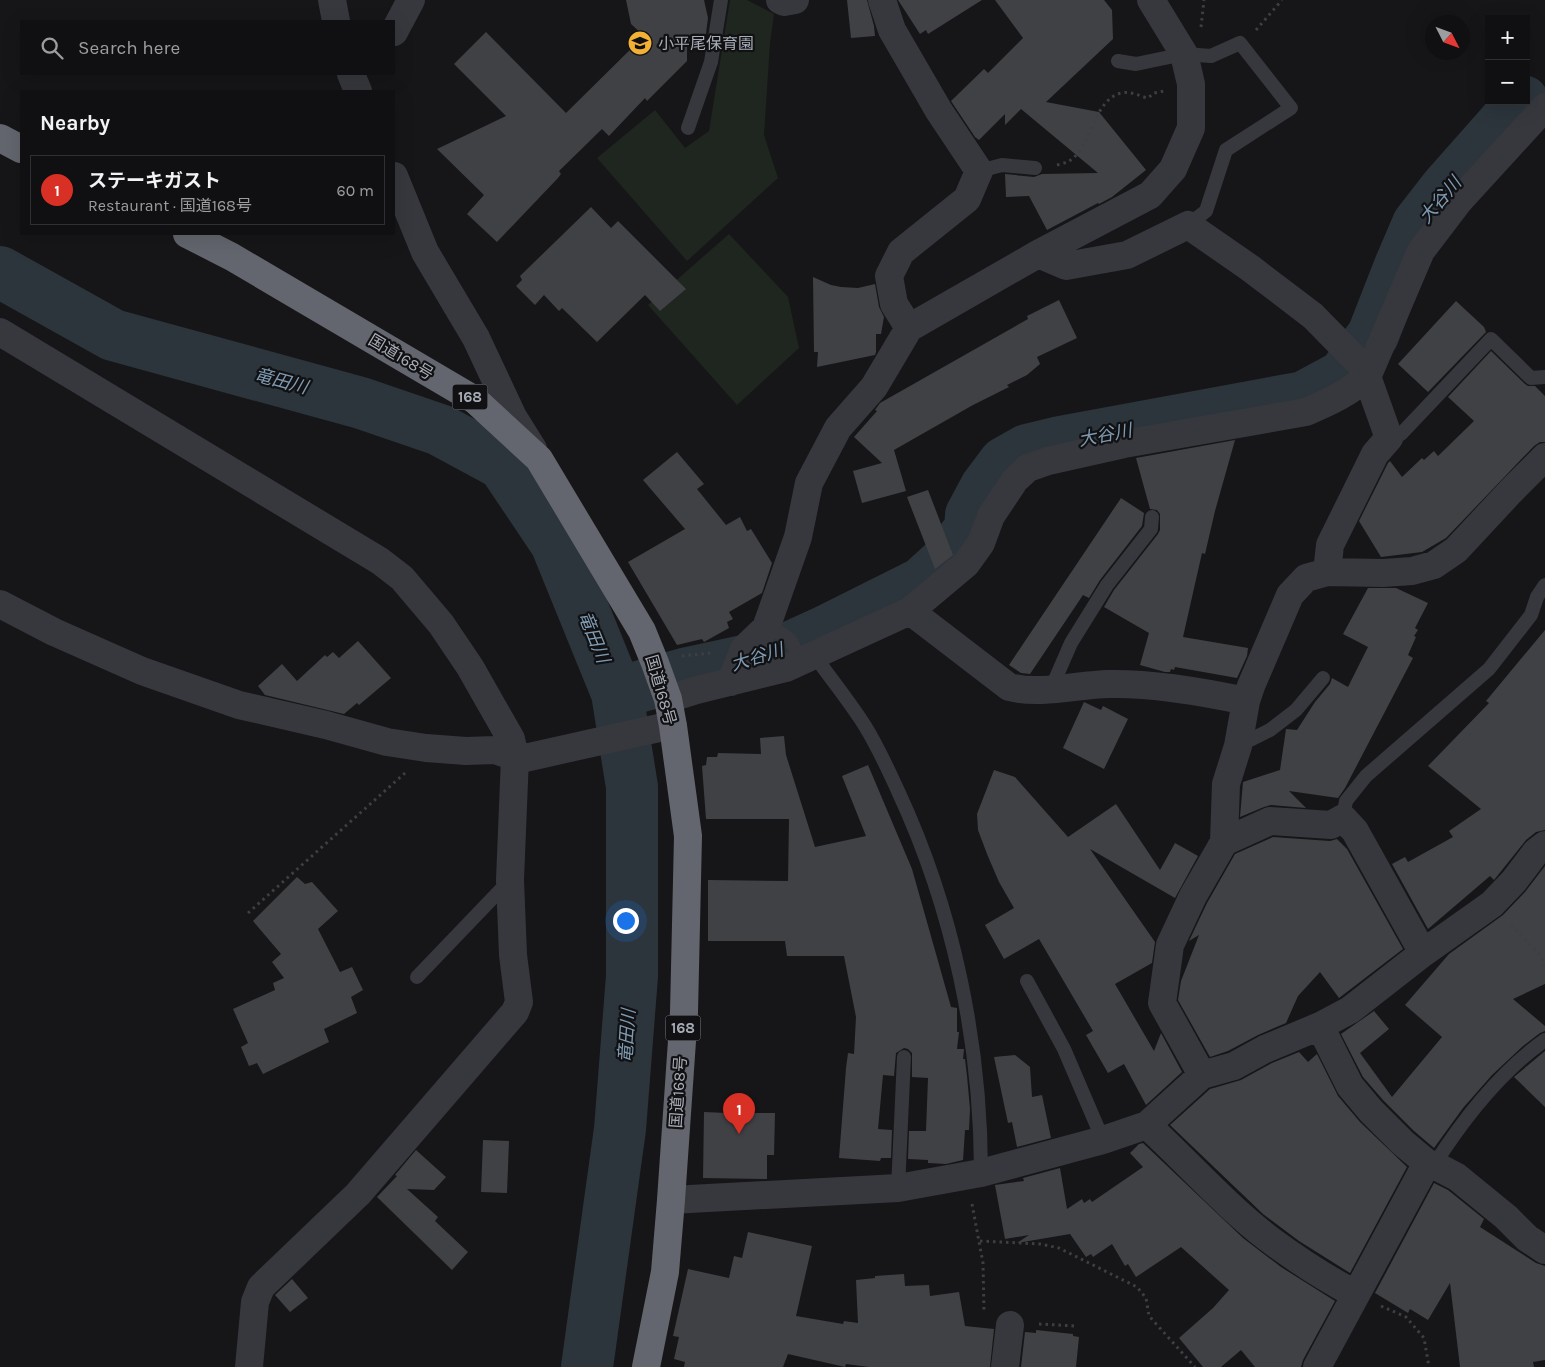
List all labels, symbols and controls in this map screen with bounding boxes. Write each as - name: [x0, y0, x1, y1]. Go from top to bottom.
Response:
- north arrow: [1425, 15, 1470, 60]
- map controls: [1485, 15, 1530, 105]
- button: +: [1485, 15, 1530, 60]
- search box: [20, 20, 395, 75]
- school or university icon: 小平尾保育園: [627, 30, 653, 56]
- icon: search: [38, 34, 66, 62]
- place label: 小平尾保育園: [658, 34, 754, 53]
- text: Search here: [78, 37, 180, 59]
- button: −: [1485, 60, 1530, 105]
- text: Nearby: [40, 111, 110, 135]
- text: ステーキガスト: [88, 170, 221, 192]
- water label: 大谷川: [1414, 171, 1467, 228]
- text: 1: [54, 181, 60, 200]
- text: 60 m: [337, 181, 374, 200]
- text: Restaurant · 国道168号: [88, 196, 252, 215]
- street label: 国道168号: [365, 330, 437, 384]
- water label: 竜田川: [252, 363, 312, 399]
- road number: 168: [452, 384, 488, 410]
- water label: 大谷川: [1076, 419, 1136, 451]
- water label: 竜田川: [574, 608, 615, 668]
- water label: 大谷川: [728, 638, 788, 675]
- street label: 国道168号: [642, 653, 680, 727]
- your location: [613, 908, 639, 934]
- water label: 竜田川: [614, 1006, 640, 1064]
- road number: 168: [666, 1016, 700, 1040]
- street label: 国道168号: [666, 1055, 690, 1129]
- pin: 1: [723, 1093, 755, 1134]

